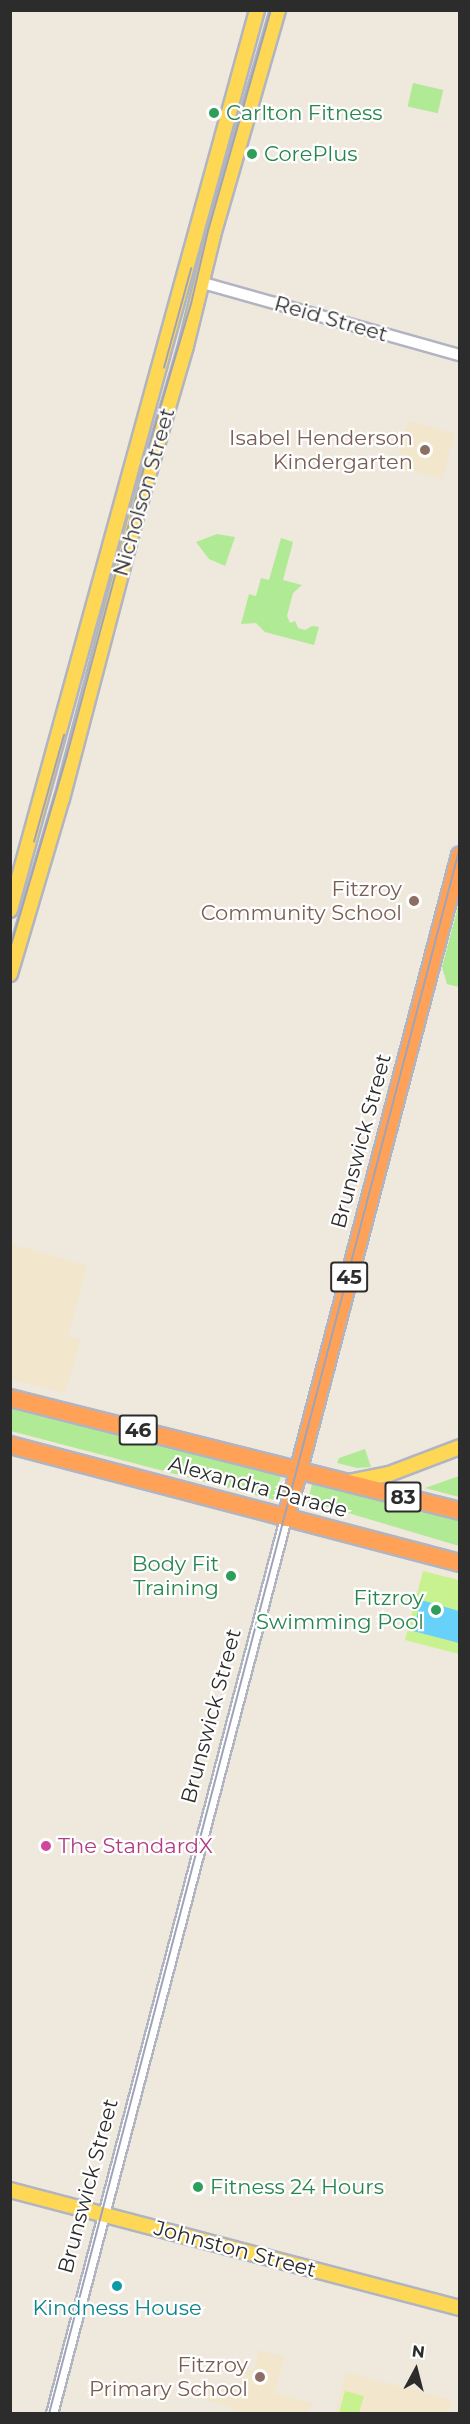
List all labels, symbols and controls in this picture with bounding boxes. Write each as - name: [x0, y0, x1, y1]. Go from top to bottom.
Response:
- place label: Carlton Fitness: [226, 100, 382, 126]
- marker: Carlton Fitness: [207, 106, 221, 120]
- place label: CorePlus: [264, 141, 358, 167]
- marker: CorePlus: [245, 147, 259, 161]
- street label: Reid Street: [271, 291, 391, 347]
- street label: Nicholson Street: [108, 405, 180, 579]
- place label: Isabel Henderson Kindergarten: [229, 425, 413, 475]
- marker: Isabel Henderson Kindergarten: [418, 443, 432, 457]
- place label: Fitzroy Community School: [201, 876, 402, 926]
- marker: Fitzroy Community School: [407, 894, 421, 908]
- street label: Brunswick Street: [326, 1051, 396, 1231]
- road number: 45: [330, 1260, 368, 1294]
- road number: 46: [118, 1413, 158, 1447]
- street label: Alexandra Parade: [166, 1451, 350, 1523]
- road number: 83: [384, 1480, 422, 1514]
- place label: Body Fit Training: [132, 1551, 219, 1601]
- marker: Body Fit Training: [224, 1569, 238, 1583]
- place label: Fitzroy Swimming Pool: [256, 1585, 424, 1635]
- marker: Fitzroy Swimming Pool: [429, 1603, 443, 1617]
- street label: Brunswick Street: [176, 1626, 246, 1806]
- place label: The StandardX: [58, 1833, 213, 1859]
- marker: The StandardX: [39, 1839, 53, 1853]
- street label: Brunswick Street: [53, 2096, 123, 2276]
- place label: Fitness 24 Hours: [210, 2174, 384, 2200]
- marker: Fitness 24 Hours: [191, 2180, 205, 2194]
- street label: Johnston Street: [151, 2215, 319, 2283]
- marker: Kindness House: [110, 2279, 124, 2293]
- place label: Kindness House: [32, 2295, 202, 2321]
- north arrow: [386, 2340, 446, 2400]
- text: N: [411, 2341, 426, 2362]
- place label: Fitzroy Primary School: [89, 2352, 248, 2402]
- marker: Fitzroy Primary School: [253, 2370, 267, 2384]

